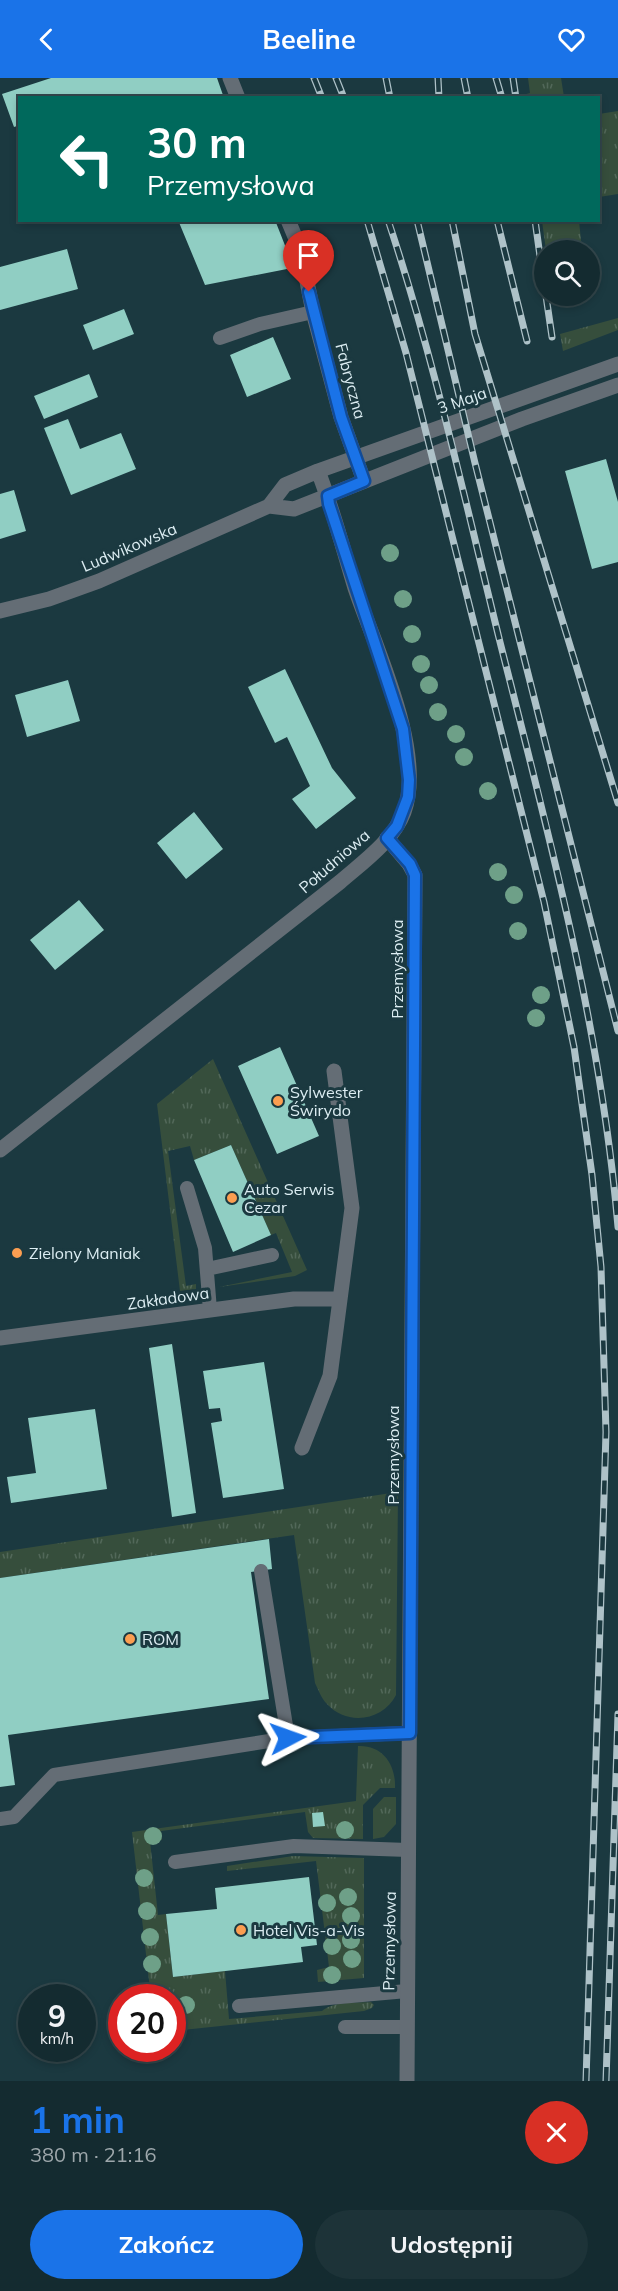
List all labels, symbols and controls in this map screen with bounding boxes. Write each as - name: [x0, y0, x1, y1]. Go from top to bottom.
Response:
- text: Beeline: [262, 22, 356, 56]
- icon: back: [30, 23, 63, 56]
- icon: heart: [555, 23, 588, 56]
- text: 30 m: [147, 116, 247, 169]
- icon: left: [48, 120, 126, 198]
- text: Przemysłowa: [147, 168, 315, 202]
- pin: [283, 230, 334, 292]
- icon: arrive: [292, 239, 325, 272]
- map controls: [534, 240, 600, 306]
- button: search: [534, 240, 600, 306]
- street label: Fabryczna: [331, 341, 371, 421]
- street label: 3 Maja: [435, 382, 489, 418]
- street label: Ludwikowska: [78, 518, 180, 576]
- street label: Południowa: [294, 825, 374, 897]
- street label: Przemysłowa: [387, 919, 407, 1019]
- place label: Sylwester Świrydo: [290, 1082, 363, 1120]
- marker: Sylwester Świrydo: [271, 1094, 285, 1108]
- place label: Auto Serwis Cezar: [244, 1179, 334, 1217]
- marker: Auto Serwis Cezar: [225, 1191, 239, 1205]
- place label: Zielony Maniak: [29, 1243, 141, 1263]
- marker: Zielony Maniak: [10, 1246, 24, 1260]
- street label: Zakładowa: [126, 1282, 210, 1314]
- street label: Przemysłowa: [383, 1405, 403, 1505]
- place label: ROM: [142, 1629, 179, 1649]
- marker: ROM: [123, 1632, 137, 1646]
- position arrow: [256, 1706, 320, 1770]
- street label: Przemysłowa: [378, 1891, 400, 1991]
- place label: Hotel Vis-a-Vis: [253, 1920, 365, 1940]
- marker: Hotel Vis-a-Vis: [234, 1923, 248, 1937]
- speed limit sign: 20: [108, 1984, 186, 2062]
- text: 9: [48, 1997, 66, 2035]
- text: km/h: [40, 2029, 74, 2048]
- text: 1 min: [30, 2097, 125, 2142]
- button: close: [525, 2101, 588, 2164]
- text: 380 m · 21:16: [30, 2142, 156, 2167]
- button: Zakończ: [30, 2210, 303, 2279]
- button: Udostępnij: [315, 2210, 588, 2279]

